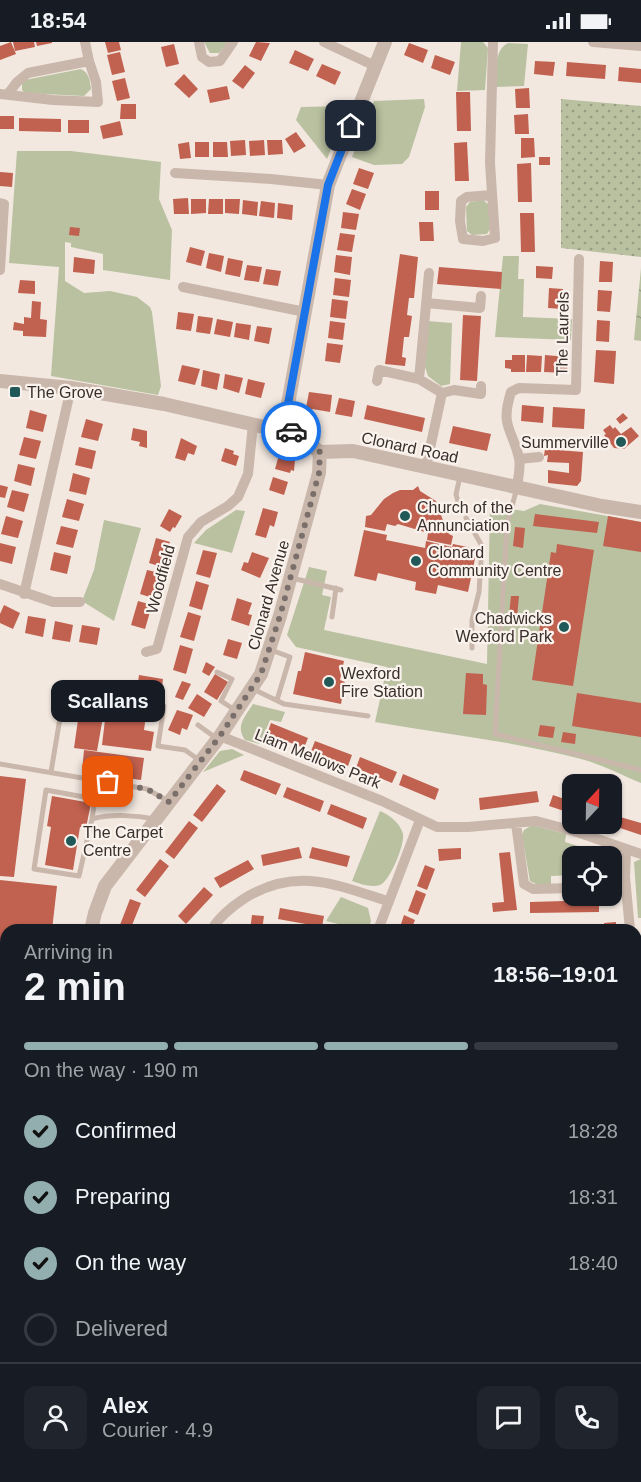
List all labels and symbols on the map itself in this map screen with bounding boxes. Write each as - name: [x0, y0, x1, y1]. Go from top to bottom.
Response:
- pin: [325, 100, 376, 151]
- street label: The Laurels: [553, 292, 572, 376]
- place label: The Grove: [27, 384, 103, 401]
- marker: The Grove: [8, 385, 22, 399]
- courier: [261, 401, 321, 461]
- street label: Clonard Road: [360, 429, 460, 466]
- place label: Summerville: [521, 434, 609, 451]
- marker: Summerville: [614, 435, 628, 449]
- place label: Church of the Annunciation: [417, 499, 513, 534]
- marker: Church of the Annunciation: [398, 509, 412, 523]
- street label: Clonard Avenue: [245, 538, 292, 652]
- street label: Woodfield: [143, 543, 178, 616]
- place label: Clonard Community Centre: [428, 544, 561, 579]
- marker: Clonard Community Centre: [409, 554, 423, 568]
- place label: Chadwicks Wexford Park: [455, 610, 553, 645]
- marker: Chadwicks Wexford Park: [557, 620, 571, 634]
- place label: Wexford Fire Station: [341, 665, 423, 700]
- marker: Wexford Fire Station: [322, 675, 336, 689]
- callout: Scallans: [51, 680, 165, 722]
- street label: Liam Mellows Park: [252, 725, 384, 792]
- pin: [82, 756, 133, 807]
- north arrow: [562, 774, 622, 834]
- place label: The Carpet Centre: [83, 824, 164, 859]
- marker: The Carpet Centre: [64, 834, 78, 848]

